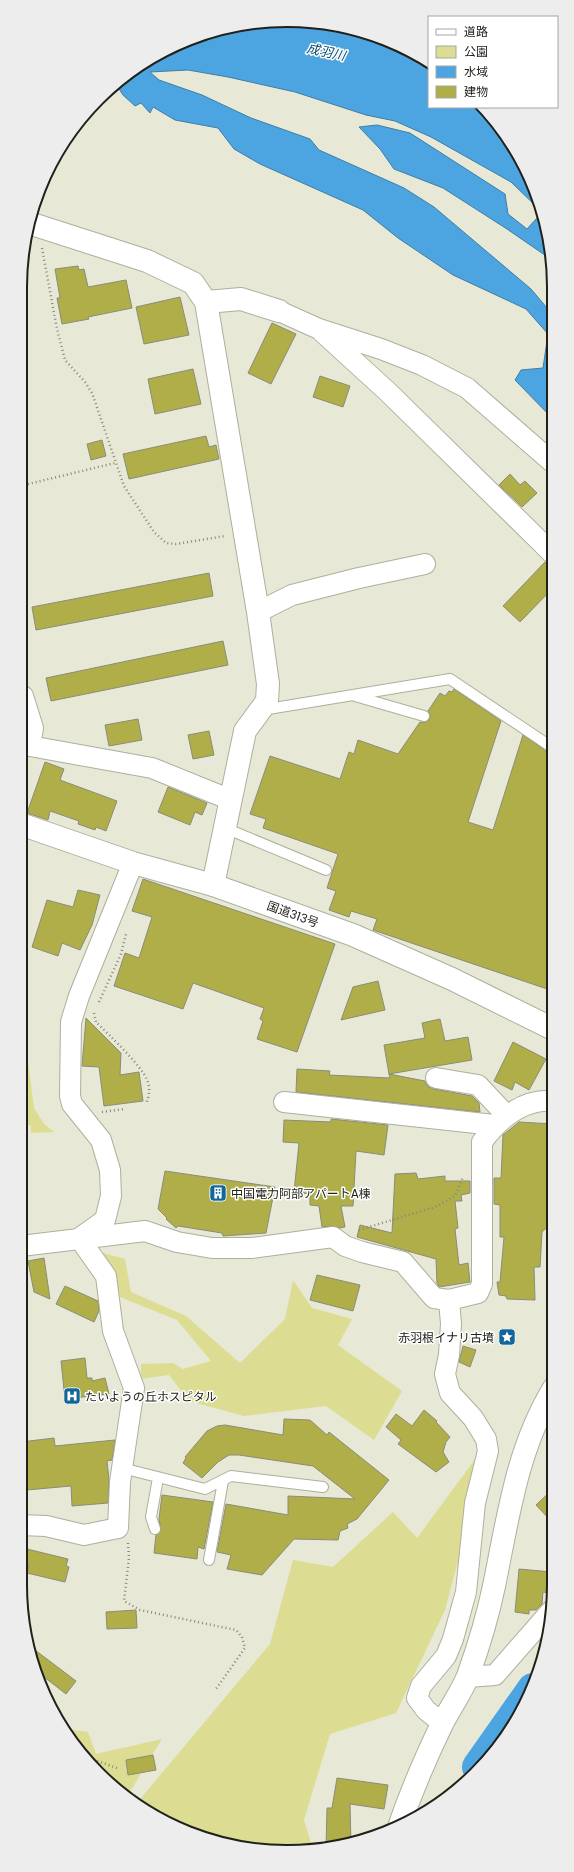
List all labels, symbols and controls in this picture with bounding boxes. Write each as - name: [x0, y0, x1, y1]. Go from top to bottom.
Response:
- legend: [428, 16, 558, 108]
- text: 道路: [464, 23, 488, 40]
- water label: 成羽川: [305, 39, 349, 66]
- text: 公園: [464, 43, 488, 60]
- text: 水域: [464, 63, 488, 80]
- text: 建物: [464, 83, 488, 100]
- street label: 国道313号: [265, 897, 321, 931]
- building icon: 中国電力阿部アパートA棟: [208, 1183, 228, 1203]
- place label: 中国電力阿部アパートA棟: [231, 1185, 371, 1202]
- place icon: 赤羽根イナリ古墳: [497, 1327, 517, 1347]
- place label: 赤羽根イナリ古墳: [398, 1329, 494, 1346]
- hospital icon: たいようの丘ホスピタル: [62, 1386, 82, 1406]
- place label: たいようの丘ホスピタル: [85, 1388, 217, 1405]

